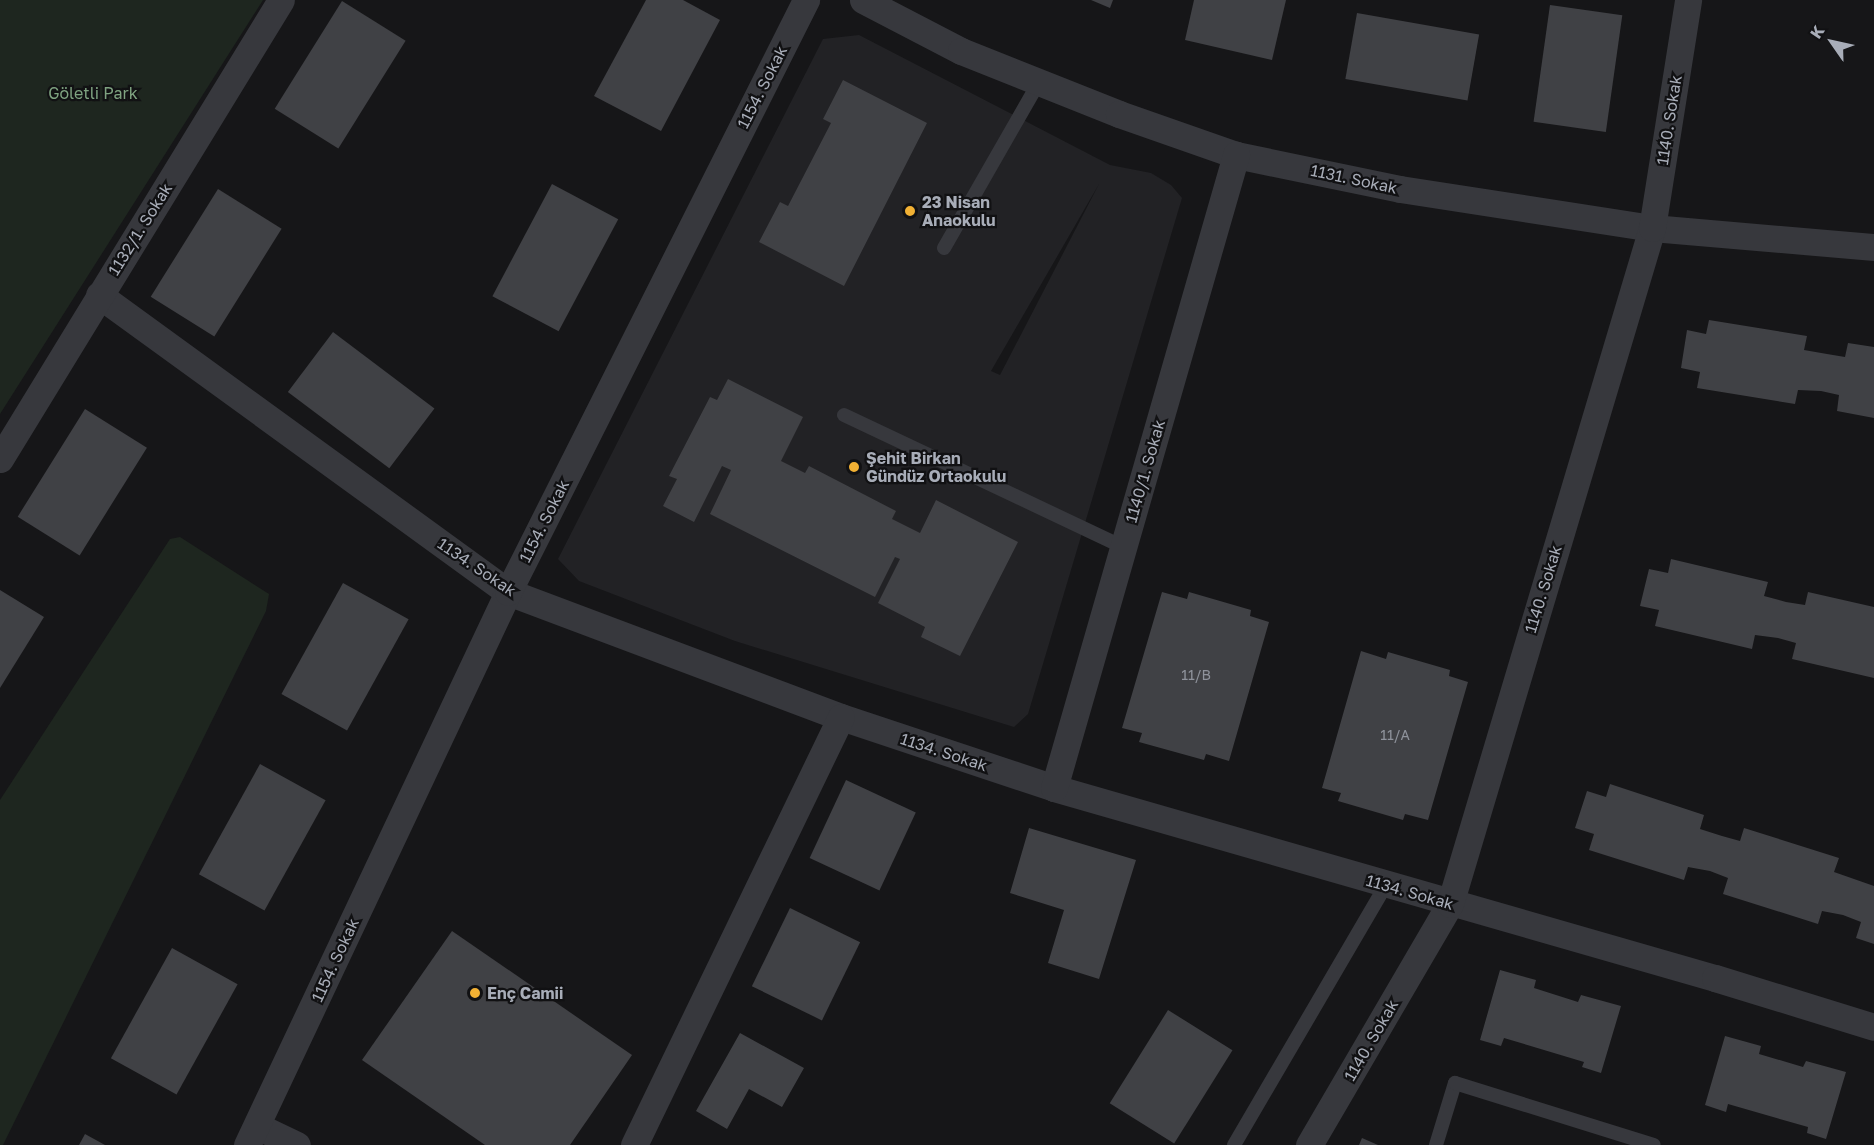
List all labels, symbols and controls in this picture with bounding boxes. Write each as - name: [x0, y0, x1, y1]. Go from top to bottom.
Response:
- north arrow: [1802, 12, 1862, 72]
- text: K: [1806, 22, 1829, 42]
- street label: 1154. Sokak: [733, 42, 791, 132]
- street label: 1140. Sokak: [1652, 74, 1686, 166]
- park label: Göletli Park: [48, 83, 138, 103]
- street label: 1131. Sokak: [1309, 160, 1399, 198]
- street label: 1132/1. Sokak: [104, 179, 176, 279]
- place label: 23 Nisan Anaokulu: [922, 192, 996, 230]
- marker: 23 Nisan Anaokulu: [903, 204, 917, 218]
- street label: 1140/1. Sokak: [1121, 417, 1169, 525]
- place label: Şehit Birkan Gündüz Ortaokulu: [866, 448, 1006, 486]
- marker: Şehit Birkan Gündüz Ortaokulu: [847, 460, 861, 474]
- street label: 1154. Sokak: [515, 476, 573, 566]
- street label: 1134. Sokak: [434, 534, 520, 600]
- street label: 1140. Sokak: [1521, 543, 1565, 635]
- house number: 11/B: [1181, 667, 1211, 683]
- house number: 11/A: [1380, 727, 1410, 743]
- street label: 1134. Sokak: [898, 729, 990, 775]
- street label: 1134. Sokak: [1364, 870, 1456, 914]
- street label: 1154. Sokak: [307, 915, 363, 1005]
- place label: Enç Camii: [487, 983, 563, 1003]
- marker: Enç Camii: [468, 986, 482, 1000]
- street label: 1140. Sokak: [1340, 996, 1402, 1084]

